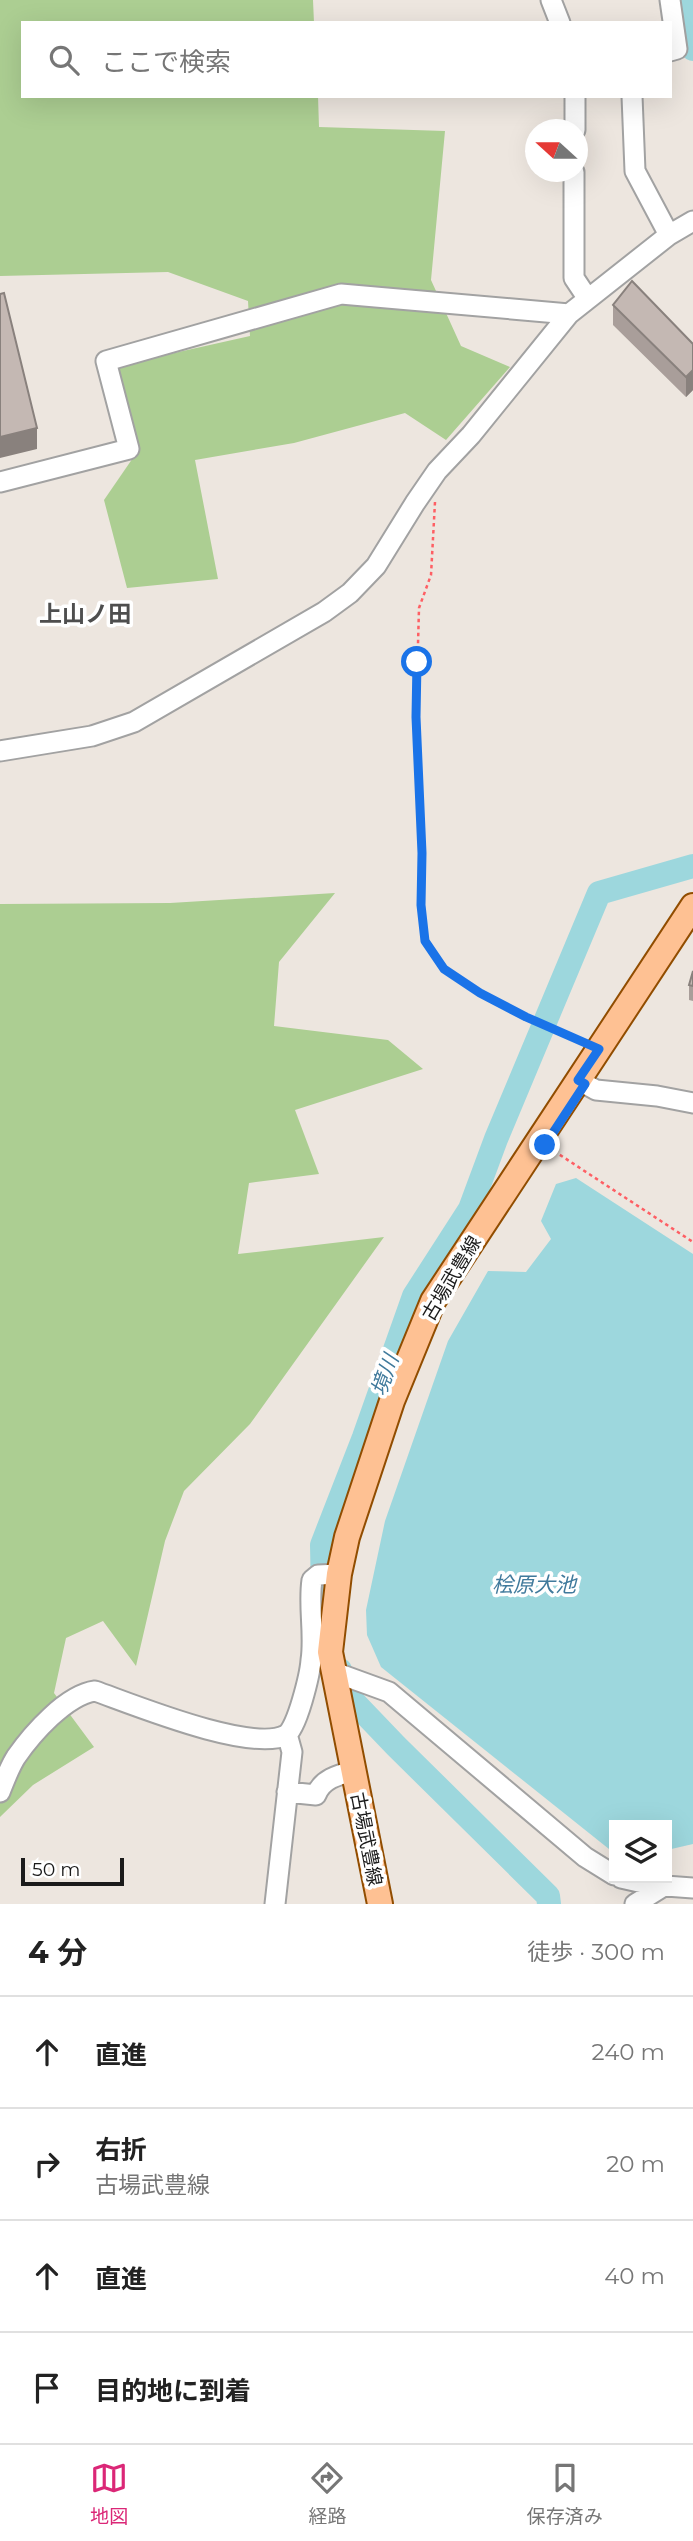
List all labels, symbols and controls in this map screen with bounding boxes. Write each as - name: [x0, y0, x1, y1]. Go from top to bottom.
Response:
- search box: [21, 21, 672, 98]
- icon: search: [45, 41, 83, 79]
- text: ここで検索: [101, 46, 231, 78]
- north arrow: [525, 119, 588, 182]
- district label: 上山ノ田: [39, 600, 131, 628]
- route start: [401, 646, 432, 677]
- route end: [529, 1129, 560, 1160]
- street label: 古場武豊線: [417, 1232, 486, 1325]
- water label: 境川: [366, 1349, 404, 1399]
- water label: 桧原大池: [492, 1572, 578, 1597]
- street label: 古場武豊線: [346, 1790, 387, 1888]
- map controls: [609, 1820, 672, 1883]
- button: layers: [609, 1820, 672, 1883]
- scale bar: [21, 1855, 124, 1887]
- text: 50 m: [32, 1858, 80, 1881]
- text: 4 分: [28, 1934, 87, 1971]
- text: 徒歩 · 300 m: [527, 1938, 665, 1966]
- icon: ahead: [28, 2033, 66, 2071]
- text: 240 m: [592, 2038, 665, 2066]
- text: 直進: [95, 2039, 147, 2071]
- text: 右折: [95, 2134, 147, 2166]
- icon: right: [28, 2145, 66, 2183]
- text: 20 m: [606, 2150, 665, 2178]
- text: 古場武豊線: [95, 2171, 210, 2199]
- icon: ahead: [28, 2257, 66, 2295]
- text: 40 m: [604, 2262, 665, 2290]
- text: 直進: [95, 2263, 147, 2295]
- icon: arrive: [28, 2369, 66, 2407]
- text: 目的地に到着: [95, 2375, 251, 2407]
- tab: 地図: [90, 2459, 128, 2528]
- tab: 経路: [308, 2459, 347, 2528]
- tab: 保存済み: [527, 2459, 603, 2528]

